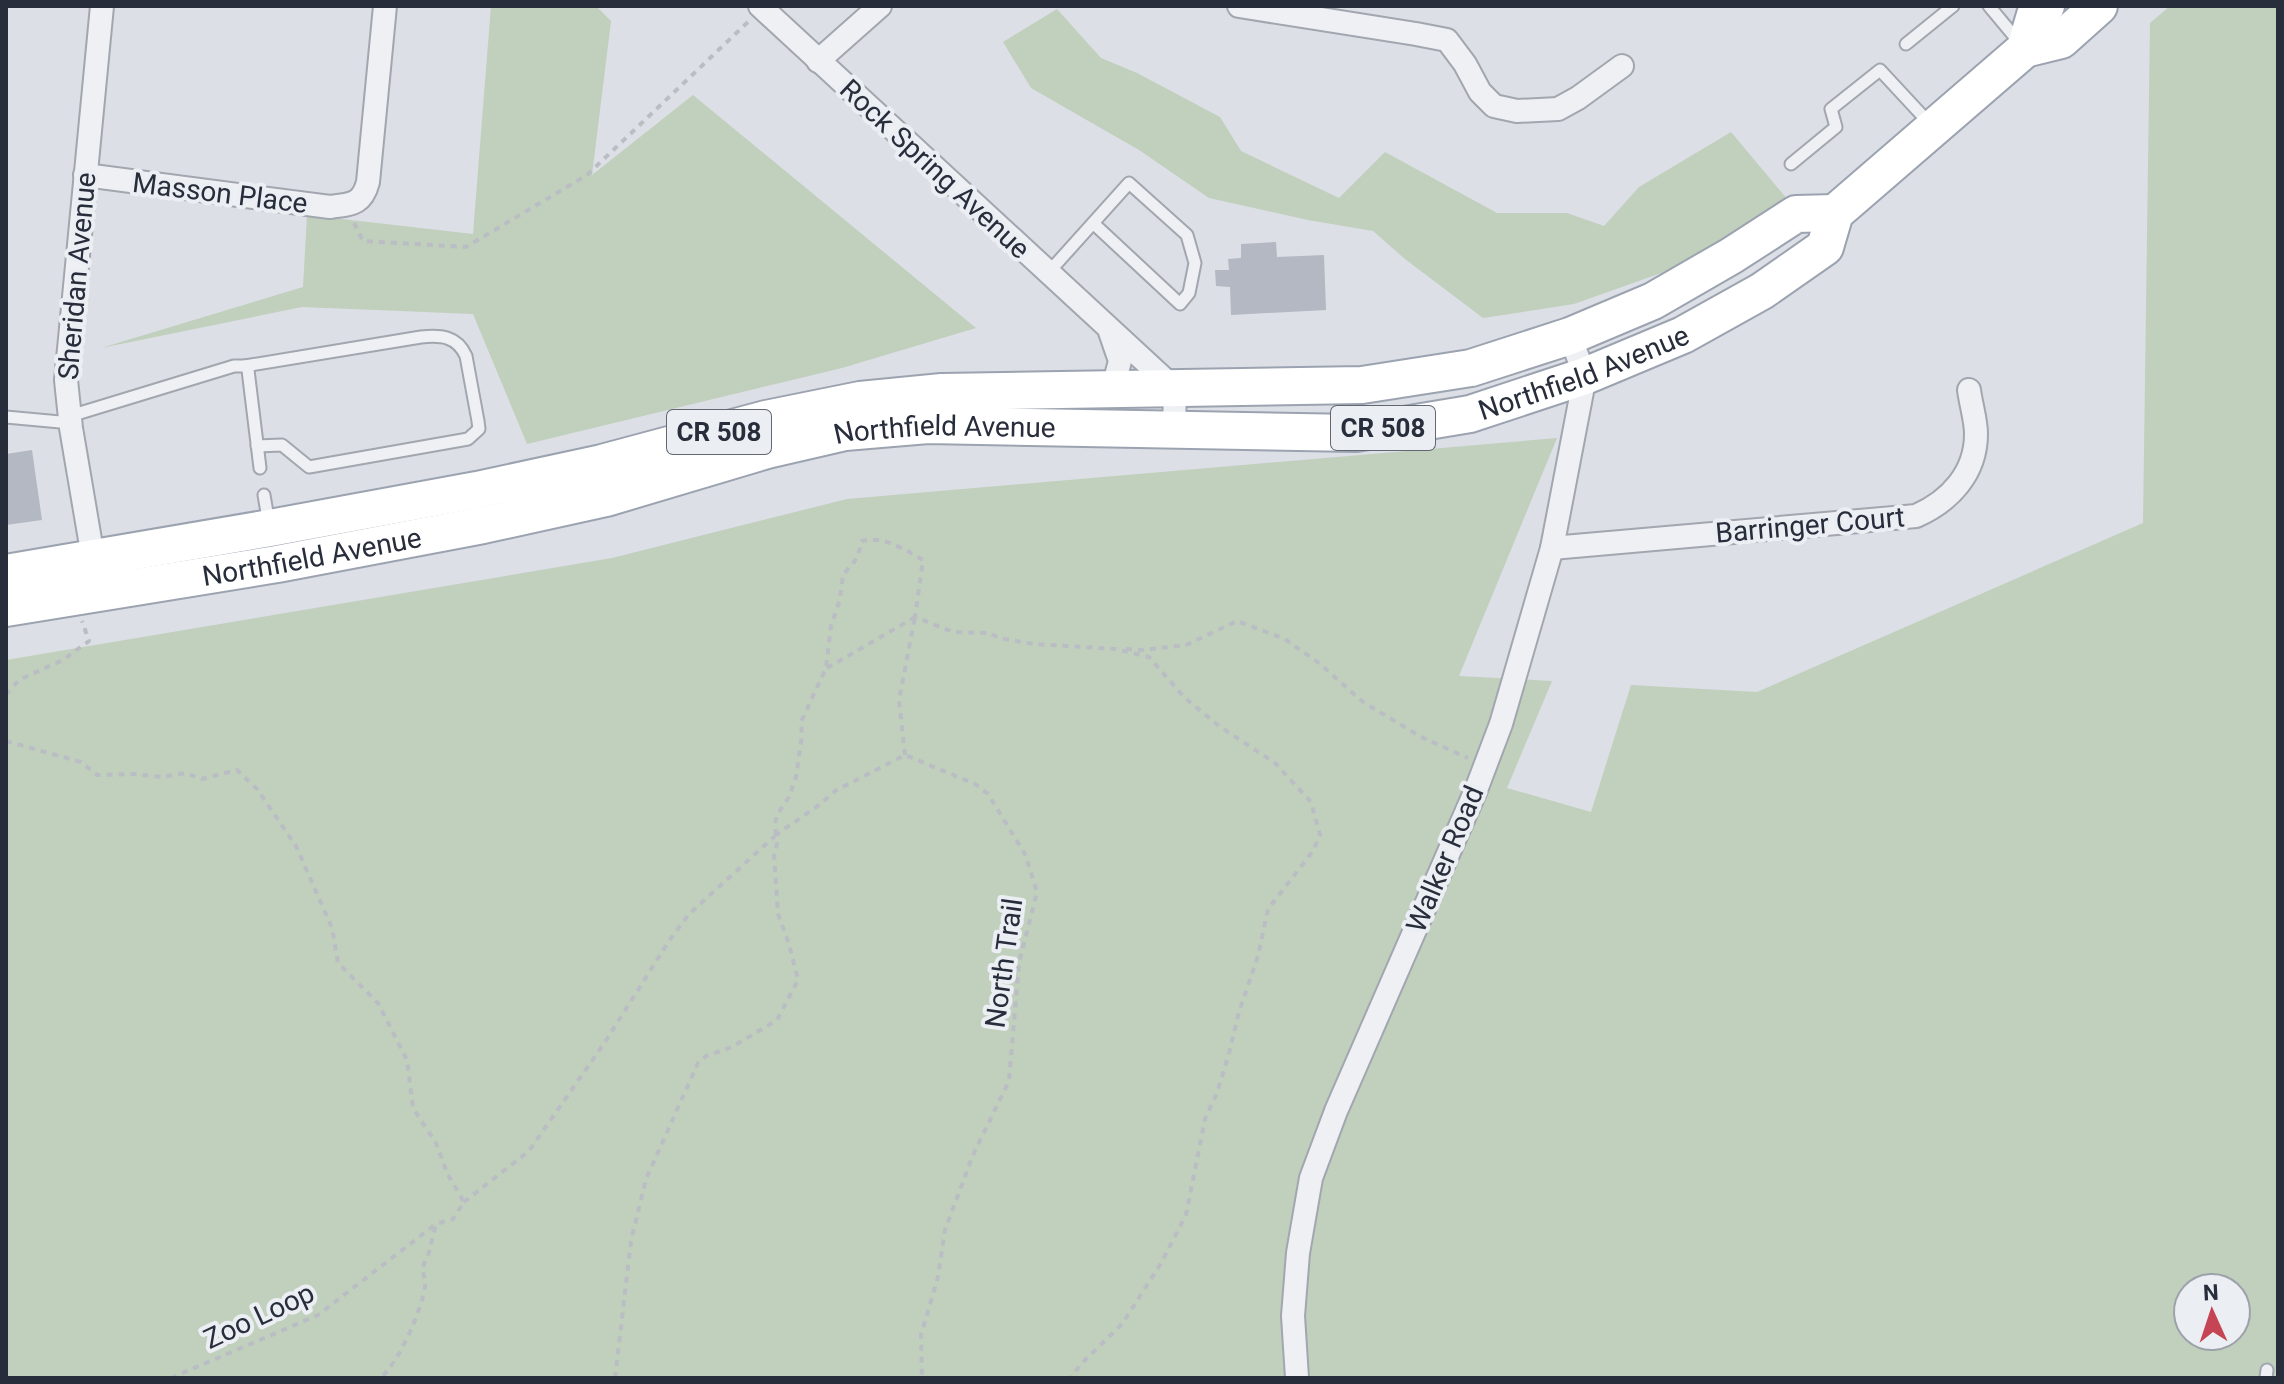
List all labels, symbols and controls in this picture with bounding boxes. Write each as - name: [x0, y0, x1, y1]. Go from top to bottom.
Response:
- street label: Rock Spring Avenue: [833, 73, 1037, 265]
- street label: Masson Place: [131, 166, 309, 220]
- street label: Sheridan Avenue: [51, 171, 103, 381]
- street label: Northfield Avenue: [1474, 318, 1694, 427]
- road number: CR 508: [1331, 406, 1435, 450]
- street label: Northfield Avenue: [830, 408, 1056, 451]
- road number: CR 508: [667, 410, 771, 454]
- street label: Barringer Court: [1714, 500, 1906, 550]
- street label: Northfield Avenue: [200, 521, 424, 592]
- street label: Walker Road: [1399, 781, 1491, 937]
- street label: North Trail: [979, 896, 1029, 1030]
- north arrow: [2172, 1272, 2252, 1352]
- street label: Zoo Loop: [198, 1276, 320, 1356]
- text: N: [2203, 1280, 2219, 1305]

